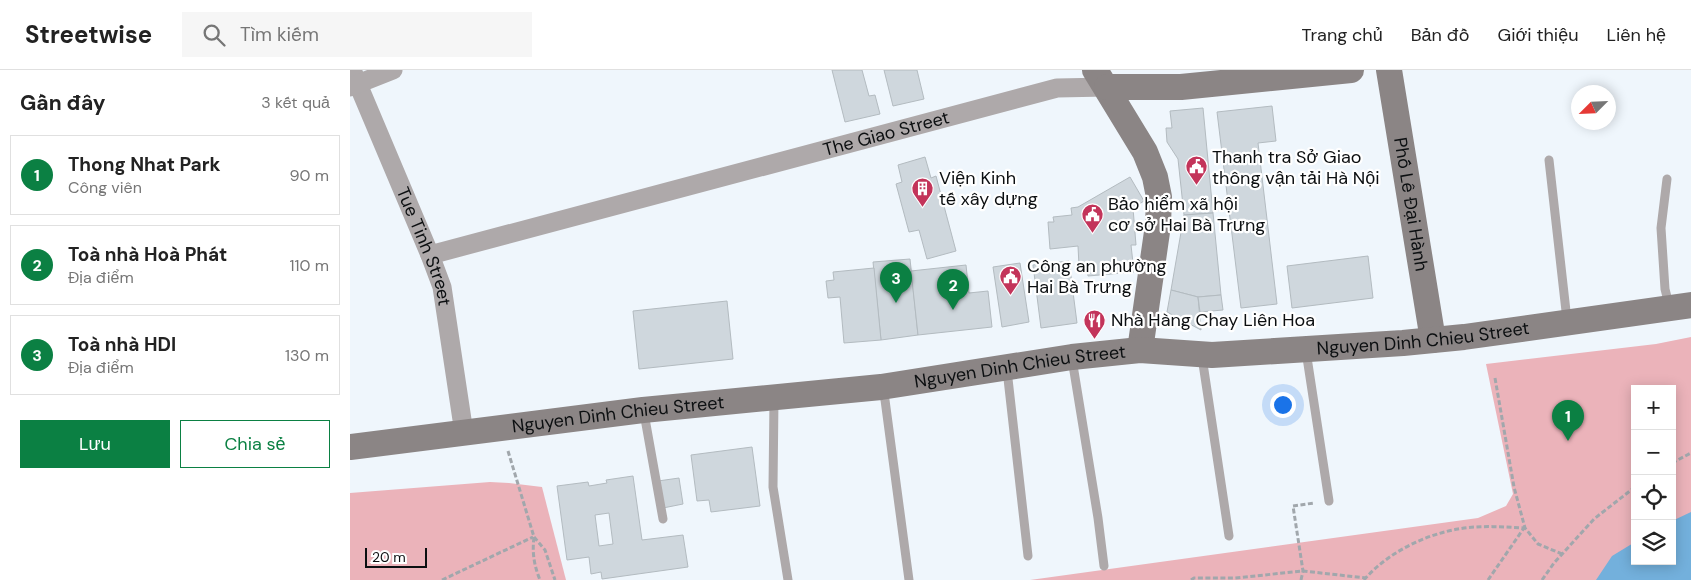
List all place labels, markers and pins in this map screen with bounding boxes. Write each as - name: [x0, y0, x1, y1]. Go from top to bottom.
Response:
- place label: Thanh tra Sở Giao thông vận tải Hà Nội: [1212, 145, 1380, 190]
- public building icon: Thanh tra Sở Giao thông vận tải Hà Nội: [1184, 155, 1208, 186]
- place label: Viện Kinh tế xây dựng: [939, 166, 1038, 211]
- building icon: Viện Kinh tế xây dựng: [911, 176, 935, 207]
- place label: Bảo hiểm xã hội cơ sở Hai Bà Trưng: [1108, 192, 1265, 237]
- public building icon: Bảo hiểm xã hội cơ sở Hai Bà Trưng: [1080, 202, 1104, 233]
- place label: Công an phường Hai Bà Trưng: [1027, 254, 1167, 299]
- pin: 3: [880, 262, 912, 303]
- public building icon: Công an phường Hai Bà Trưng: [999, 264, 1023, 295]
- pin: 2: [937, 269, 969, 310]
- restaurant icon: Nhà Hàng Chay Liên Hoa: [1083, 308, 1107, 339]
- place label: Nhà Hàng Chay Liên Hoa: [1111, 308, 1315, 332]
- pin: 1: [1552, 400, 1584, 441]

